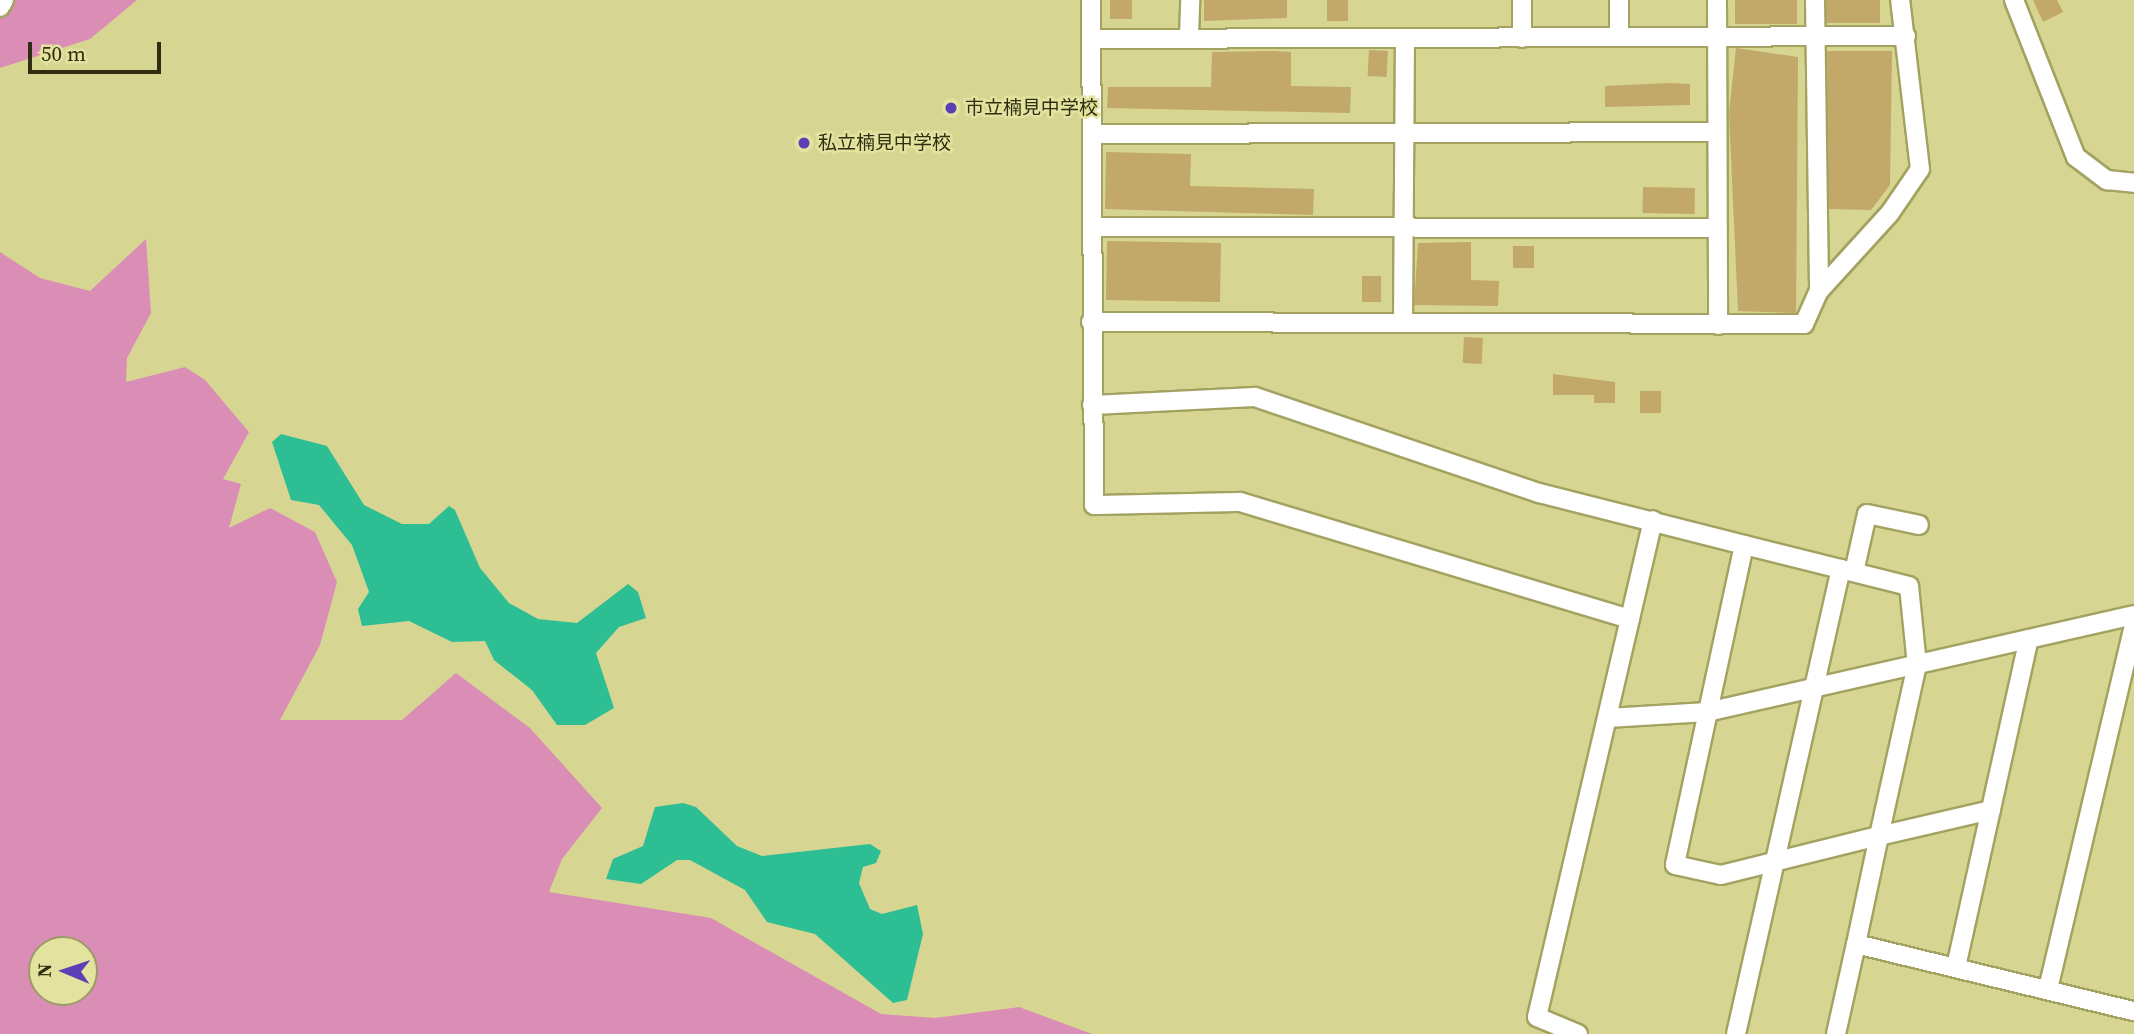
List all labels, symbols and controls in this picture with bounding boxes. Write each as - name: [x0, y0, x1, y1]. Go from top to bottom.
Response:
- scale bar: [32, 28, 164, 72]
- text: 50 m: [41, 39, 86, 68]
- place label: 市立楠見中学校: [965, 97, 1098, 119]
- marker: 市立楠見中学校: [943, 100, 959, 116]
- place label: 私立楠見中学校: [818, 132, 951, 154]
- marker: 私立楠見中学校: [796, 135, 812, 151]
- north arrow: [28, 936, 98, 1006]
- text: N: [31, 963, 57, 978]

